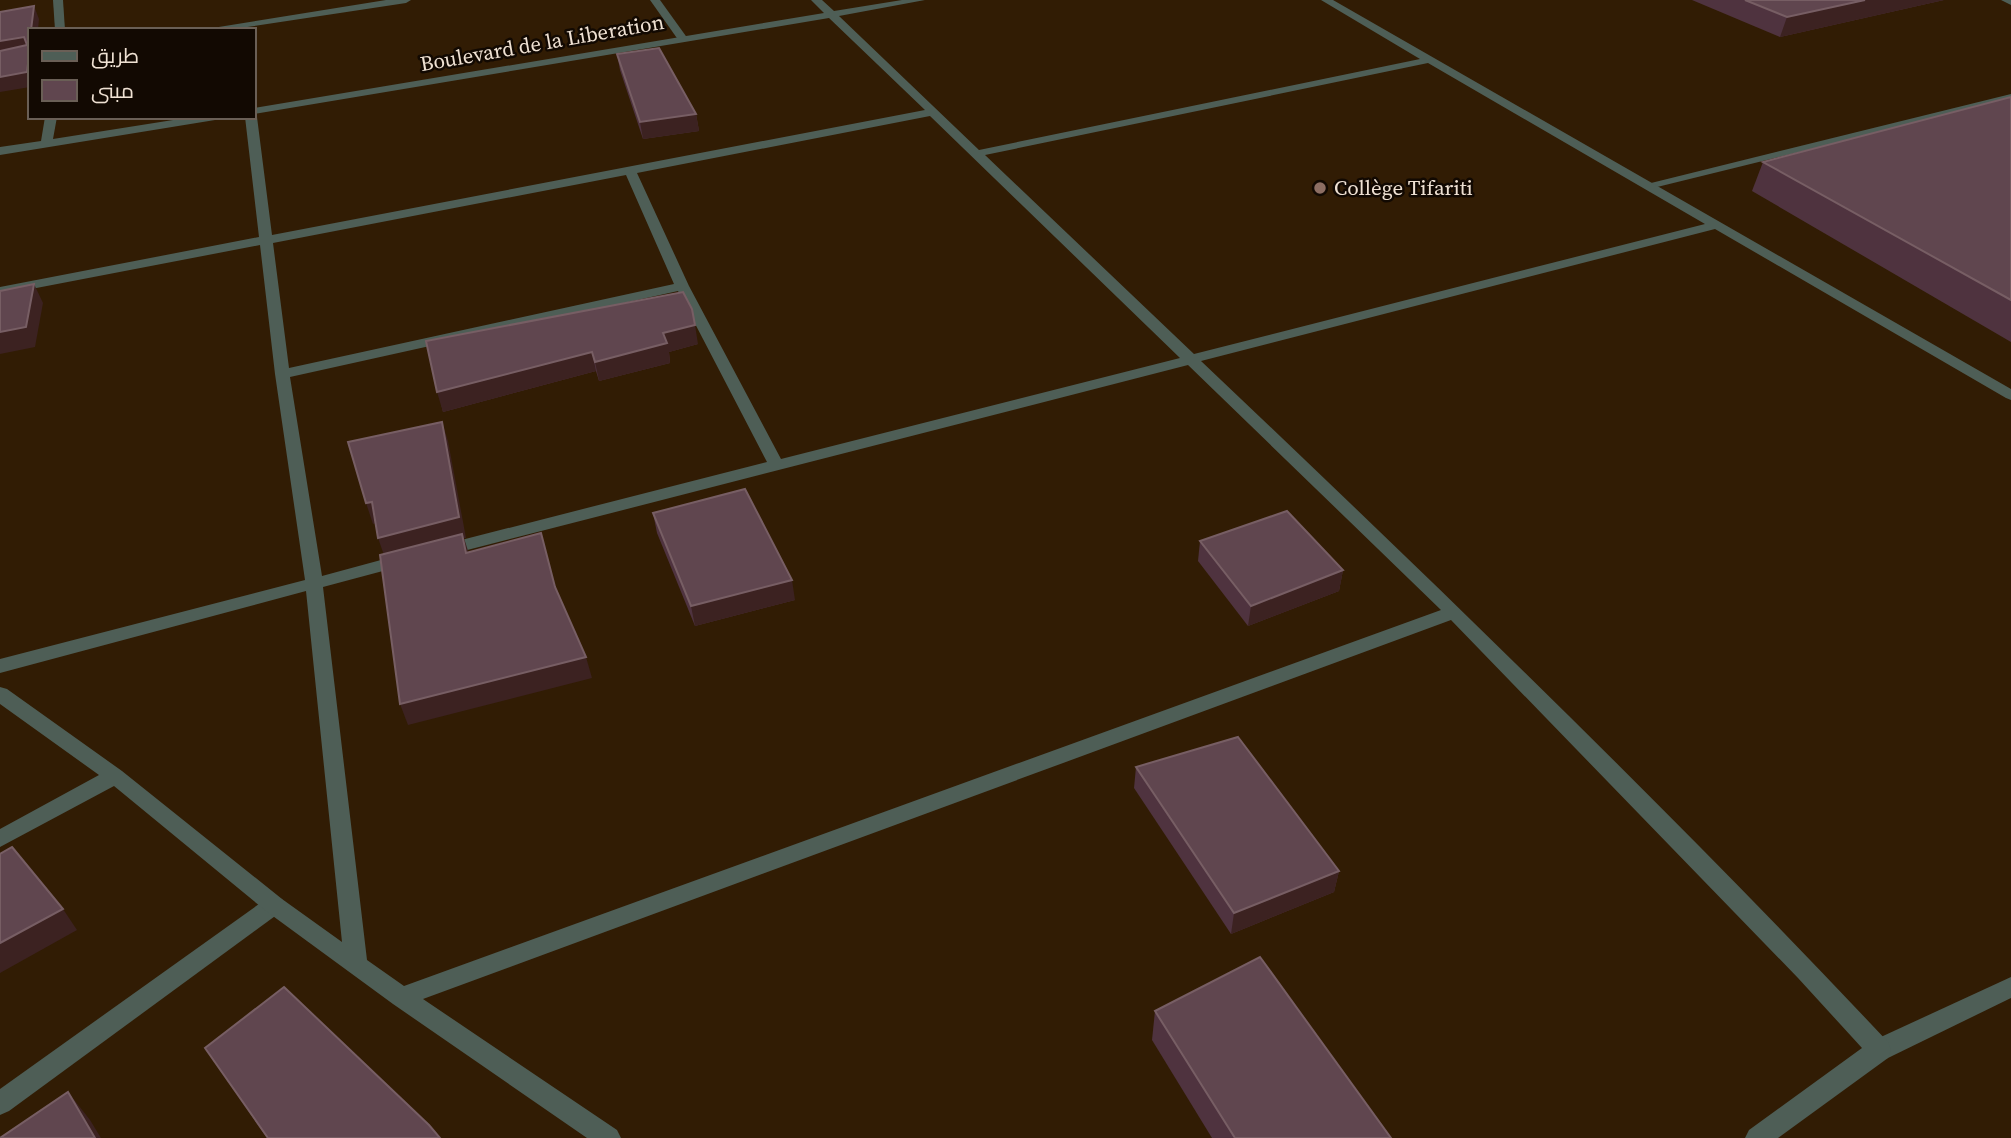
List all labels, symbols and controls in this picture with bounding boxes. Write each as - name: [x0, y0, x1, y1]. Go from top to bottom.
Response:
- street label: Boulevard de la Liberation: [418, 7, 666, 78]
- legend: [28, 28, 256, 119]
- text: طريق: [91, 41, 139, 70]
- text: مبنى: [91, 76, 134, 105]
- place label: Collège Tifariti: [1334, 173, 1473, 202]
- marker: Collège Tifariti: [1312, 180, 1328, 196]

